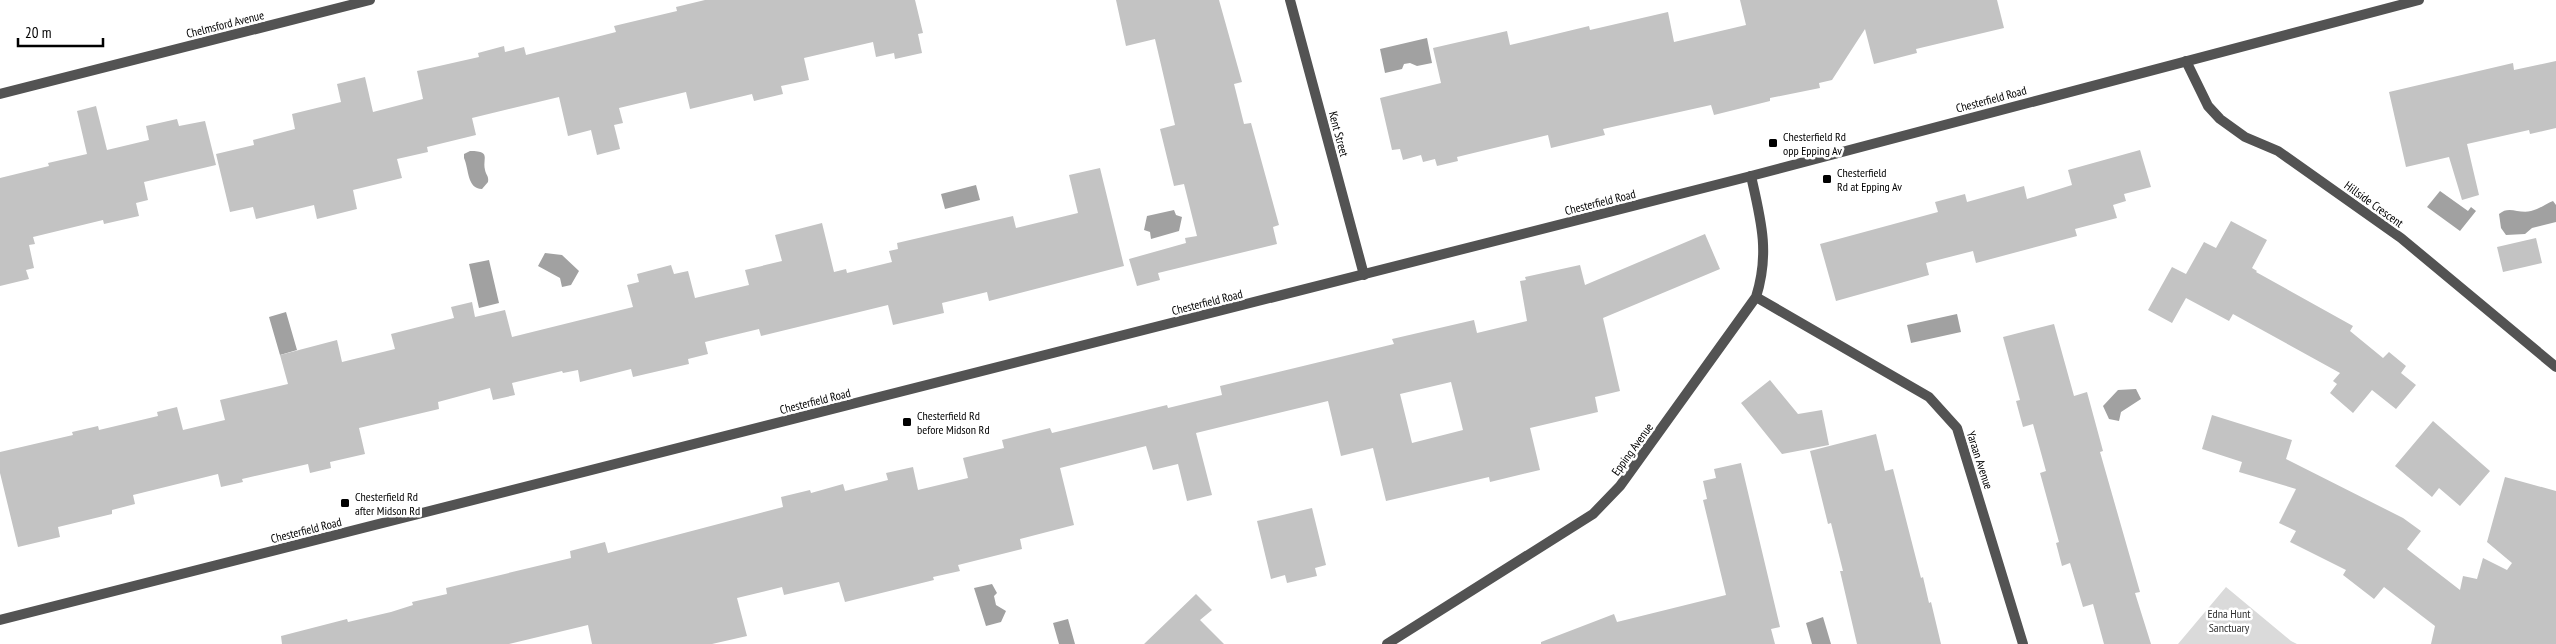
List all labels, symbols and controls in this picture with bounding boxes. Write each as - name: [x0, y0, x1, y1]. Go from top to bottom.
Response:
- street label: Chelmsford Avenue: [185, 7, 265, 41]
- scale bar: [18, 15, 102, 47]
- text: 20 m: [25, 23, 51, 42]
- street label: Chesterfield Road: [1954, 82, 2028, 116]
- street label: Kent Street: [1326, 110, 1352, 159]
- place label: Chesterfield Rd opp Epping Av: [1783, 129, 1846, 158]
- marker: Chesterfield Rd opp Epping Av: [1767, 137, 1779, 149]
- place label: Chesterfield Rd at Epping Av: [1837, 165, 1902, 194]
- marker: Chesterfield Rd at Epping Av: [1821, 173, 1833, 185]
- street label: Hillside Crescent: [2342, 178, 2407, 231]
- street label: Chesterfield Road: [1563, 186, 1637, 218]
- street label: Chesterfield Road: [1170, 286, 1244, 318]
- street label: Chesterfield Road: [778, 385, 852, 417]
- place label: Chesterfield Rd before Midson Rd: [917, 408, 990, 437]
- marker: Chesterfield Rd before Midson Rd: [901, 416, 913, 428]
- street label: Epping Avenue: [1608, 420, 1656, 478]
- street label: Yaraan Avenue: [1964, 429, 1996, 491]
- place label: Chesterfield Rd after Midson Rd: [355, 489, 420, 518]
- marker: Chesterfield Rd after Midson Rd: [339, 497, 351, 509]
- street label: Chesterfield Road: [269, 514, 343, 546]
- park label: Edna Hunt Sanctuary: [2207, 606, 2251, 635]

